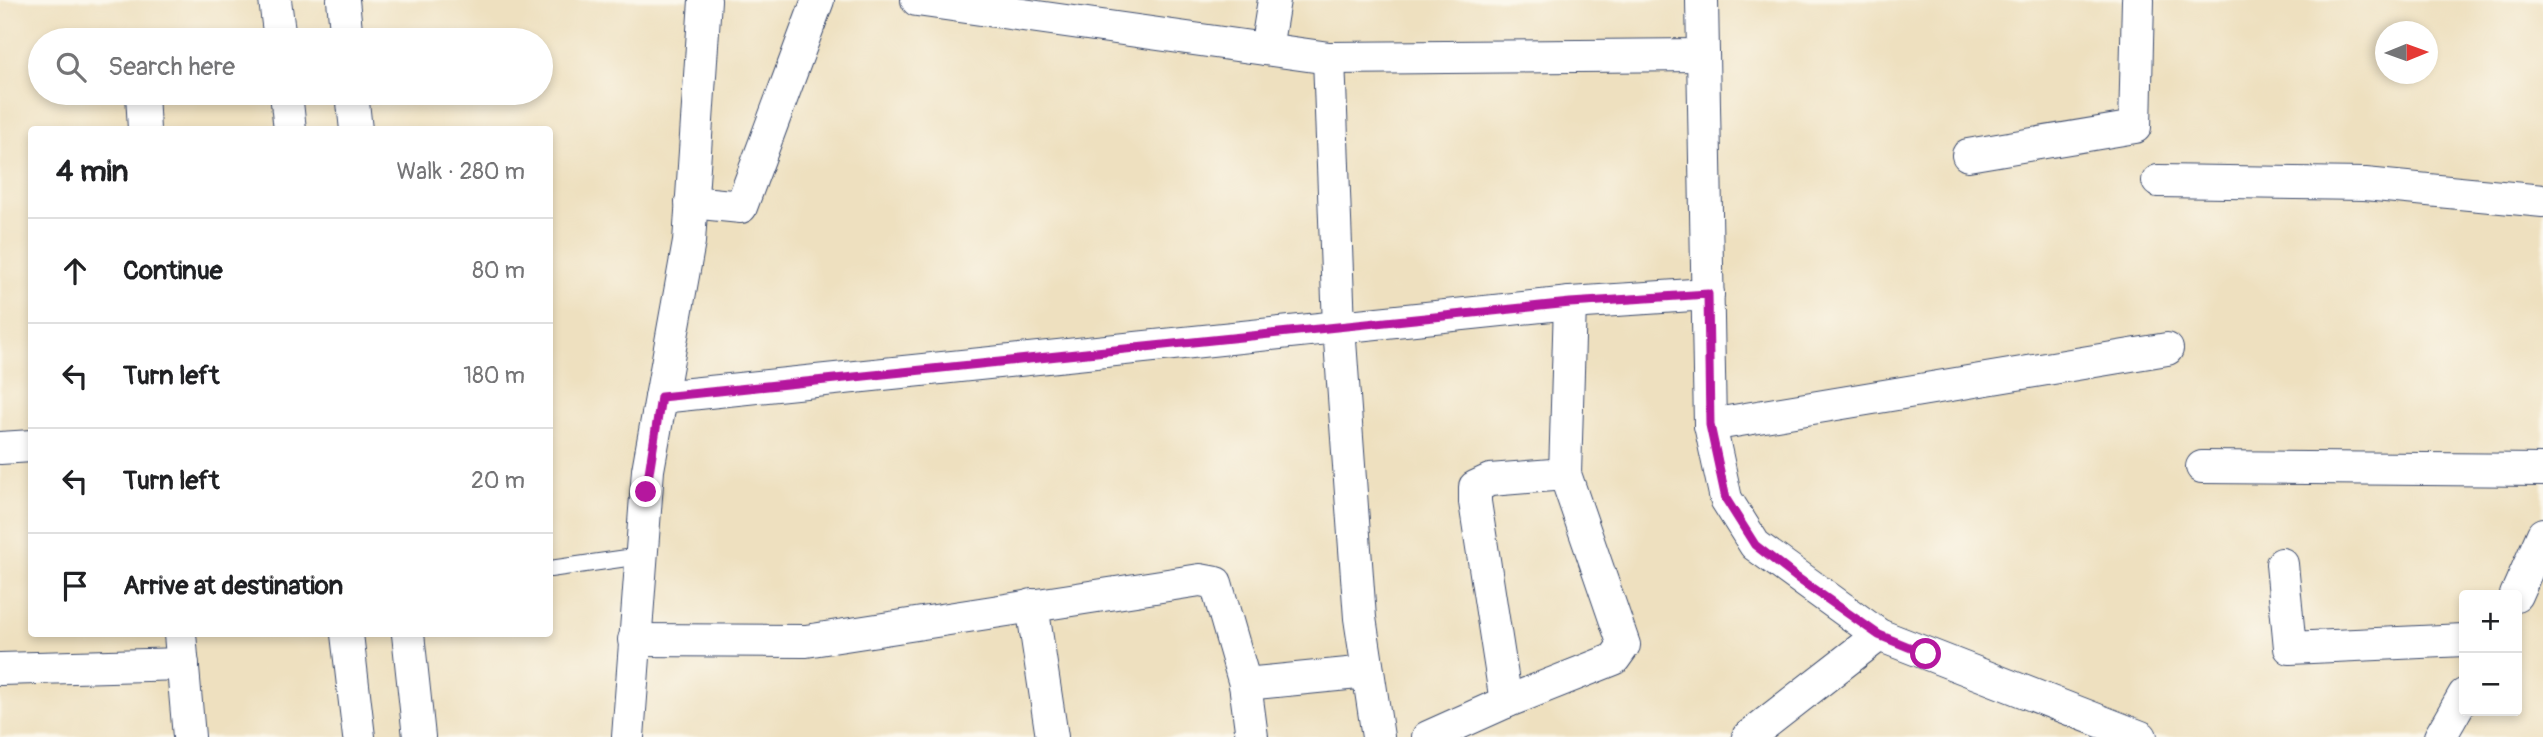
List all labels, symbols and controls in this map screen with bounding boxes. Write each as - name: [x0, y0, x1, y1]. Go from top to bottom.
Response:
- north arrow: [2375, 21, 2438, 84]
- search box: [28, 28, 553, 105]
- icon: search: [52, 48, 90, 86]
- text: Search here: [108, 51, 235, 83]
- text: 4 min: [56, 153, 129, 190]
- text: Walk · 280 m: [397, 157, 525, 186]
- icon: ahead: [56, 252, 94, 290]
- text: Continue: [123, 255, 223, 287]
- text: 80 m: [472, 256, 525, 285]
- icon: left: [56, 357, 94, 395]
- text: Turn left: [123, 360, 219, 392]
- text: 180 m: [463, 361, 525, 390]
- icon: left: [56, 462, 94, 500]
- text: Turn left: [123, 465, 219, 497]
- text: 20 m: [471, 466, 525, 495]
- route end: [630, 476, 661, 507]
- icon: arrive: [56, 567, 94, 605]
- text: Arrive at destination: [123, 570, 343, 602]
- map controls: [2459, 590, 2522, 716]
- button: +: [2459, 590, 2522, 653]
- route start: [1910, 638, 1941, 669]
- button: −: [2459, 653, 2522, 716]

